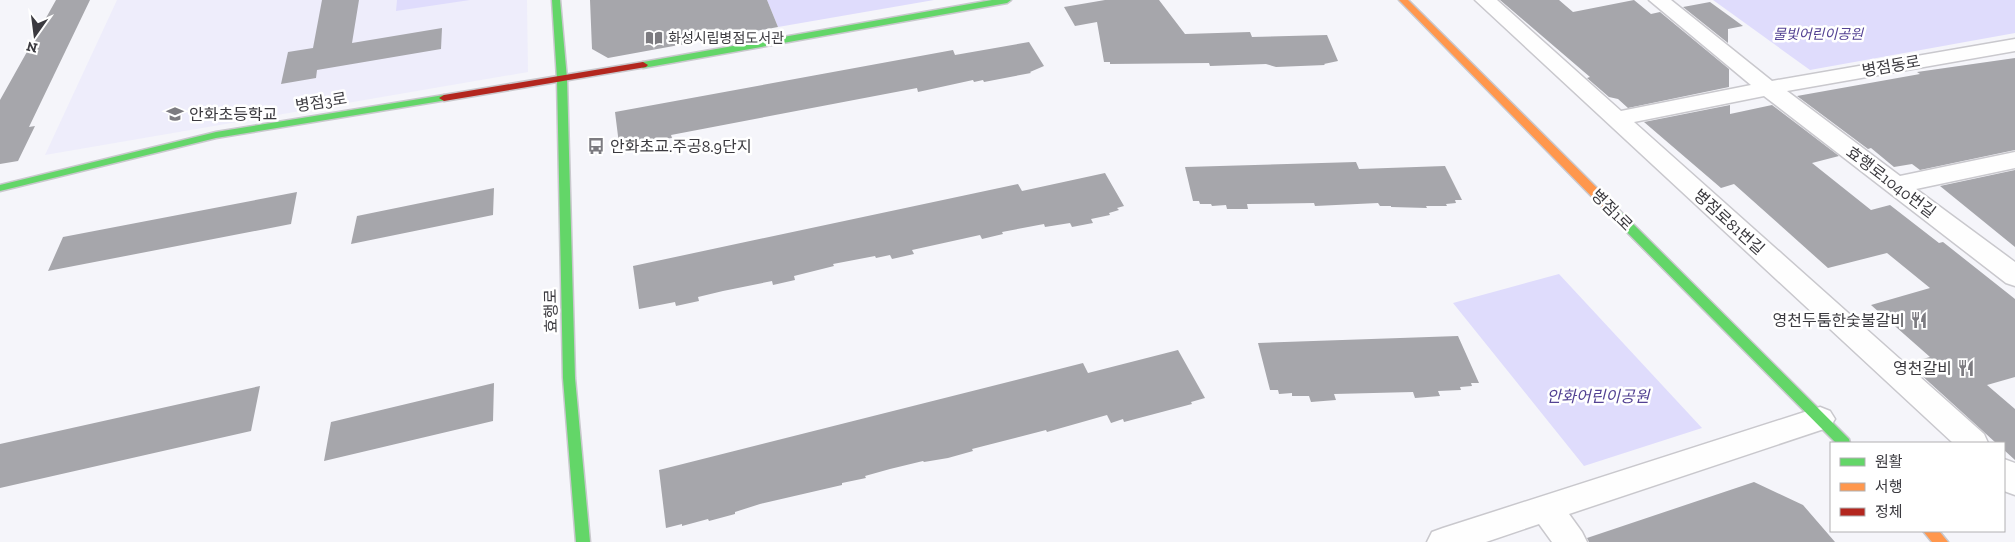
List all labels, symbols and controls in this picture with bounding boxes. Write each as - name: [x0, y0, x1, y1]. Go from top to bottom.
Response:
- north arrow: [10, 10, 60, 60]
- park label: 물빛어린이공원: [1773, 26, 1864, 43]
- library icon: 화성시립병점도서관: [644, 28, 664, 48]
- place label: 화성시립병점도서관: [668, 30, 784, 47]
- text: N: [24, 38, 39, 57]
- street label: 병점동로: [1860, 51, 1922, 80]
- street label: 병점3로: [294, 89, 348, 115]
- school or university icon: 안화초등학교: [165, 104, 185, 124]
- place label: 안화초등학교: [189, 105, 277, 124]
- bus stop icon: 안화초교.주공8.9단지: [586, 136, 606, 156]
- place label: 안화초교.주공8.9단지: [610, 137, 751, 156]
- street label: 효행로1040번길: [1843, 142, 1939, 222]
- street label: 병점1로: [1587, 185, 1637, 235]
- street label: 병점로81번길: [1690, 185, 1768, 259]
- street label: 효행로: [541, 288, 561, 333]
- restaurant icon: 영천두툼한숯불갈비: [1909, 310, 1929, 330]
- place label: 영천두툼한숯불갈비: [1773, 311, 1905, 330]
- restaurant icon: 영천갈비: [1956, 358, 1976, 378]
- place label: 영천갈비: [1893, 359, 1952, 378]
- park label: 안화어린이공원: [1546, 387, 1651, 406]
- legend: [1830, 442, 2005, 532]
- text: 원활: [1875, 453, 1903, 471]
- text: 서행: [1875, 478, 1903, 496]
- text: 정체: [1875, 503, 1903, 521]

